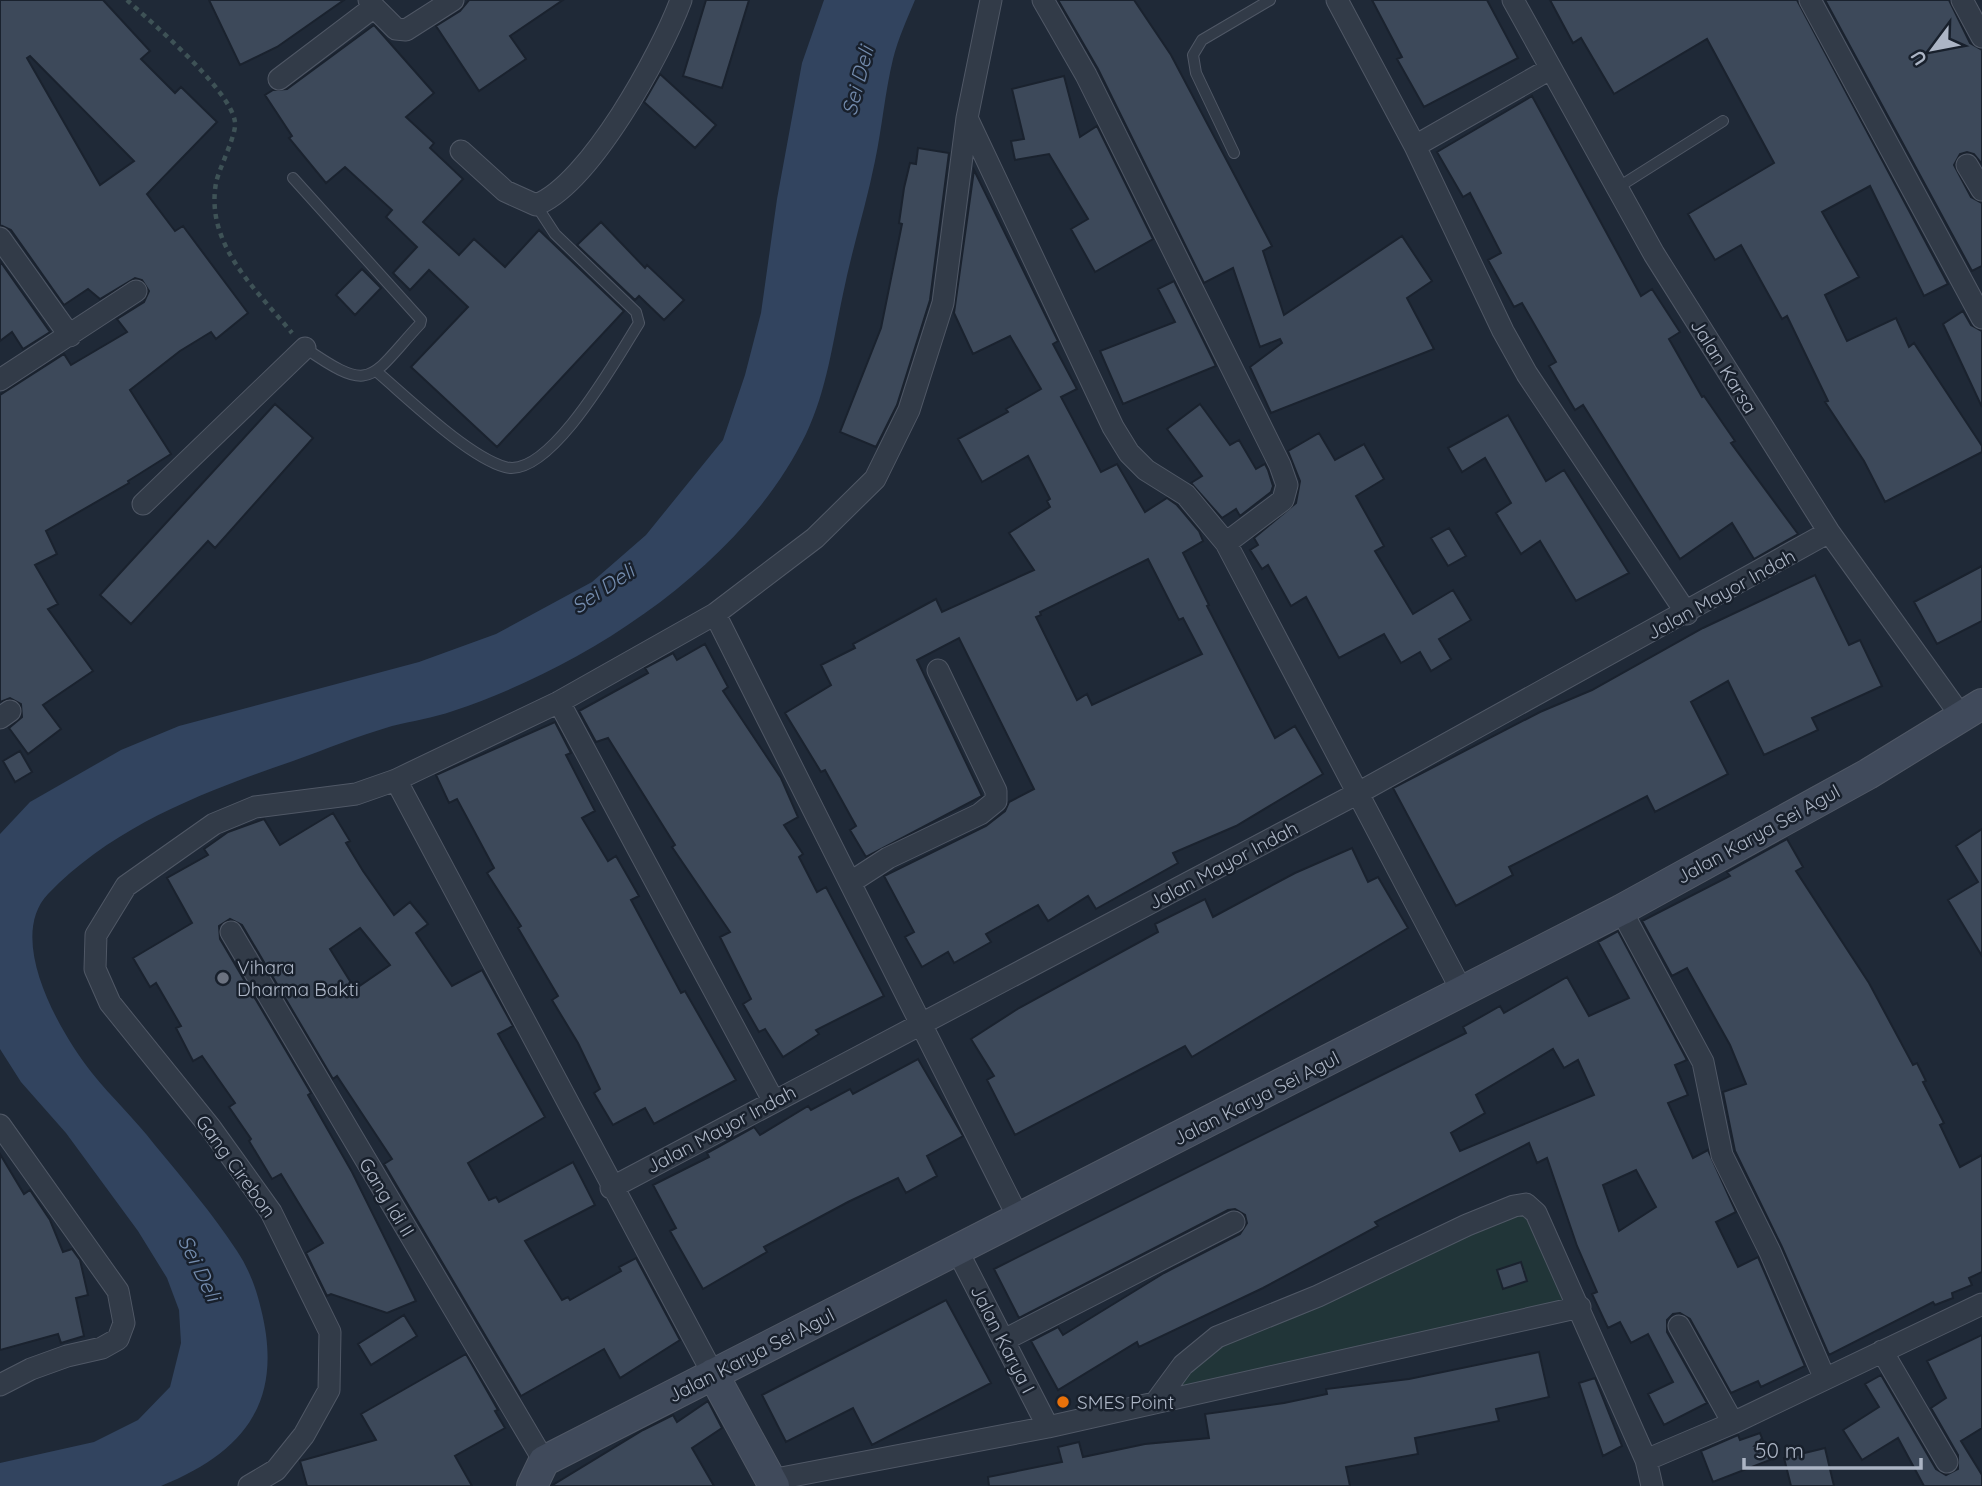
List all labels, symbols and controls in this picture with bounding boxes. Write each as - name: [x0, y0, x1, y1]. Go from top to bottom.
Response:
- north arrow: [1898, 14, 1968, 84]
- water label: Sei Deli: [835, 41, 879, 118]
- text: U: [1905, 46, 1932, 70]
- street label: Jalan Karsa: [1686, 314, 1762, 418]
- street label: Jalan Mayor Indah: [1643, 543, 1799, 645]
- water label: Sei Deli: [566, 556, 641, 619]
- street label: Jalan Karya Sei Agul: [1672, 779, 1844, 889]
- street label: Jalan Mayor Indah: [1144, 815, 1302, 915]
- place label: Vihara Dharma Bakti: [237, 955, 359, 1001]
- marker: Vihara Dharma Bakti: [215, 970, 231, 986]
- street label: Jalan Karya Sei Agul: [1169, 1046, 1343, 1150]
- street label: Jalan Mayor Indah: [642, 1079, 800, 1179]
- street label: Gang Cirebon: [191, 1110, 281, 1222]
- street label: Gang Idi II: [354, 1153, 420, 1241]
- water label: Sei Deli: [173, 1230, 228, 1307]
- street label: Jalan Karya I: [965, 1281, 1041, 1397]
- street label: Jalan Karya Sei Agul: [664, 1303, 838, 1407]
- place label: SMES Point: [1077, 1390, 1174, 1414]
- marker: SMES Point: [1055, 1394, 1071, 1410]
- scale bar: [1744, 1426, 1921, 1470]
- text: 50 m: [1755, 1437, 1804, 1463]

